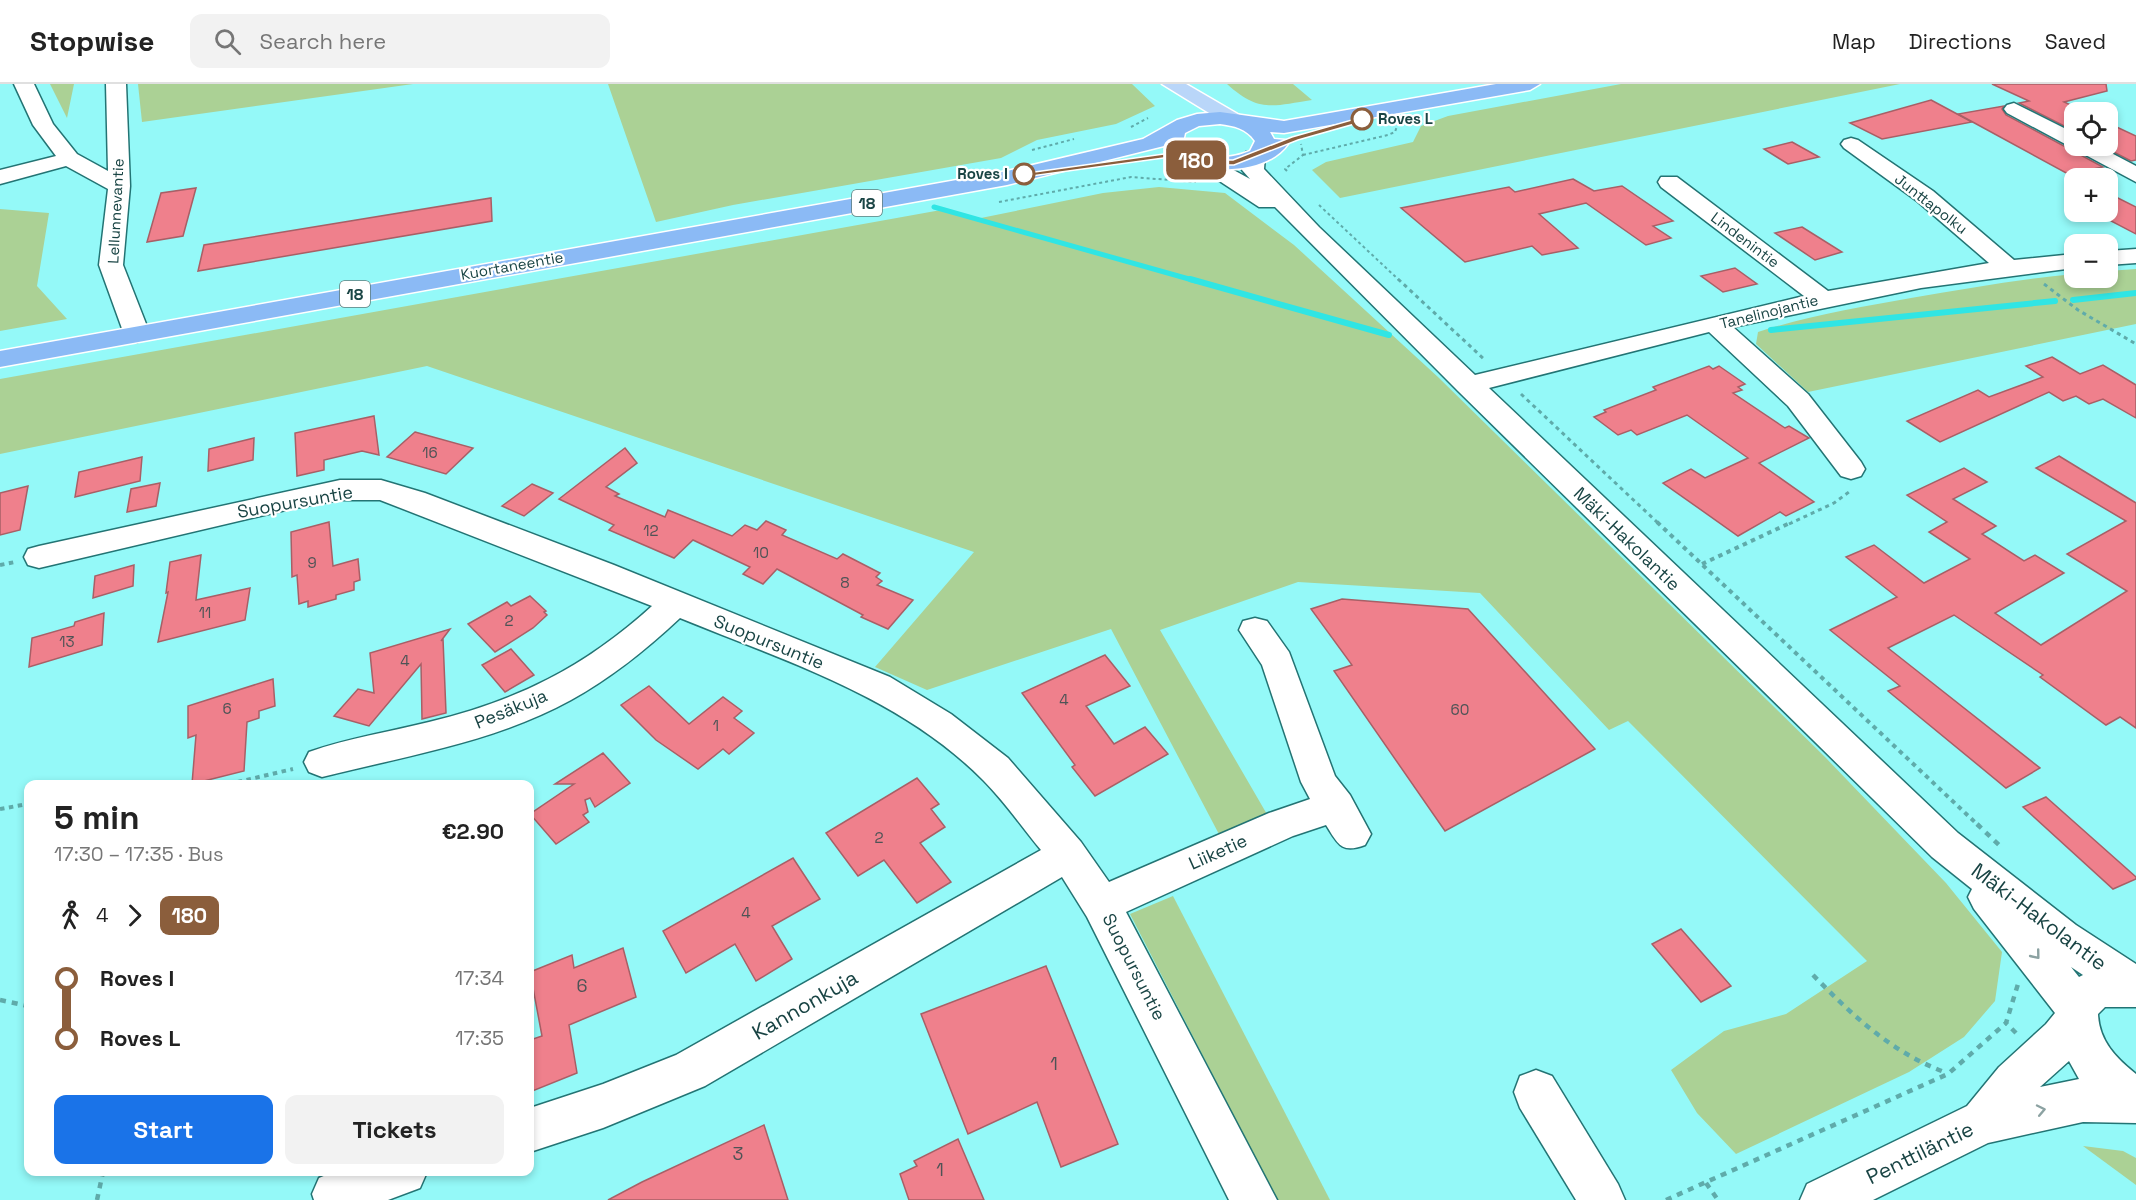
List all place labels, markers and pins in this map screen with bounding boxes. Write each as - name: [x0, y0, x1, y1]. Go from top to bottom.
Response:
- marker: Roves L: [1351, 108, 1373, 130]
- place label: Roves L: [1378, 109, 1433, 128]
- marker: Roves I: [1013, 163, 1035, 185]
- place label: Roves I: [957, 164, 1008, 183]

